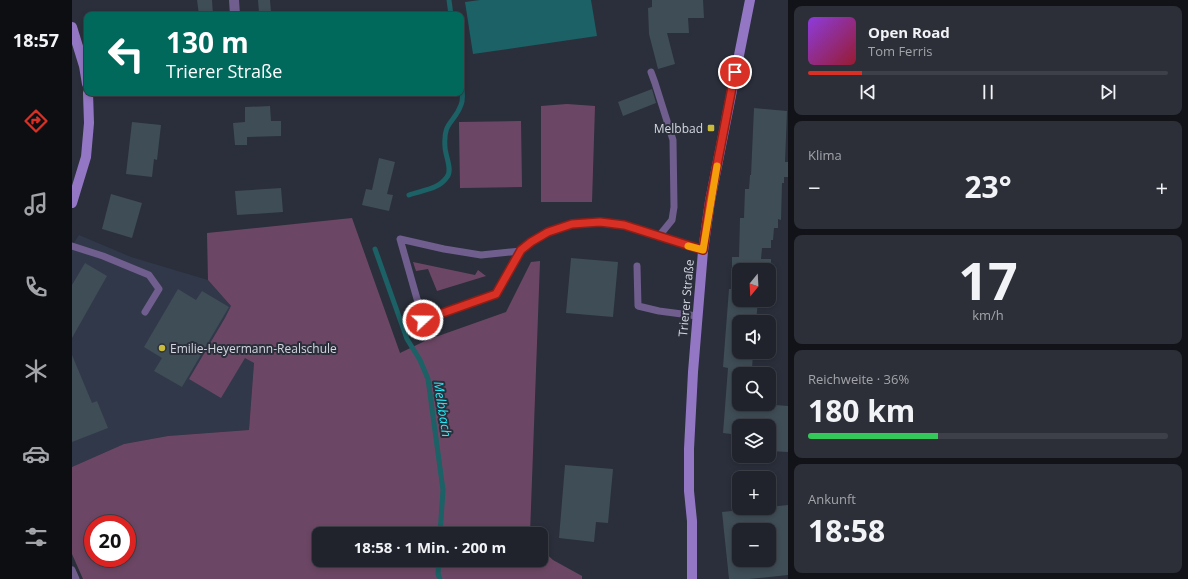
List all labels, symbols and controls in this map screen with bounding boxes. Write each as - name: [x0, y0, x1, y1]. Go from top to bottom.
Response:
- text: Open Road: [868, 22, 950, 42]
- text: 130 m: [166, 23, 249, 61]
- text: 18:57: [13, 28, 59, 52]
- icon: left: [100, 28, 152, 80]
- text: Tom Ferris: [868, 42, 933, 60]
- pin: [718, 55, 752, 89]
- text: Trierer Straße: [166, 59, 282, 83]
- icon: arrive: [724, 61, 746, 83]
- icon: previous: [857, 81, 879, 103]
- icon: pause: [977, 81, 999, 103]
- icon: next: [1097, 81, 1119, 103]
- icon: directions: [22, 107, 50, 135]
- place label: Melbbad: [654, 120, 703, 137]
- marker: Melbbad: [706, 123, 716, 133]
- text: Klima: [808, 146, 842, 164]
- text: 23°: [964, 166, 1012, 207]
- text: −: [808, 172, 821, 202]
- text: +: [1155, 172, 1168, 202]
- icon: music: [22, 190, 50, 218]
- text: 17: [958, 244, 1018, 315]
- street label: Trierer Straße: [674, 258, 698, 337]
- north arrow: [732, 263, 776, 307]
- map controls: [732, 263, 776, 567]
- icon: phone: [22, 273, 50, 301]
- position arrow: [402, 299, 444, 341]
- text: km/h: [972, 306, 1004, 324]
- button: sound: [732, 315, 776, 359]
- place label: Emilie-Heyermann-Realschule: [170, 340, 337, 357]
- marker: Emilie-Heyermann-Realschule: [157, 343, 167, 353]
- icon: climate: [22, 357, 50, 385]
- button: search: [732, 367, 776, 411]
- text: Reichweite · 36%: [808, 370, 909, 388]
- water label: Melbbach: [430, 380, 456, 438]
- text: 180 km: [808, 390, 915, 431]
- button: layers: [732, 419, 776, 463]
- icon: car: [22, 440, 50, 468]
- button: +: [732, 471, 776, 515]
- text: Ankunft: [808, 490, 856, 508]
- text: 18:58: [808, 510, 885, 551]
- speed limit sign: 20: [84, 515, 136, 567]
- icon: filters: [22, 523, 50, 551]
- button: −: [732, 523, 776, 567]
- text: 18:58 · 1 Min. · 200 m: [354, 537, 506, 557]

